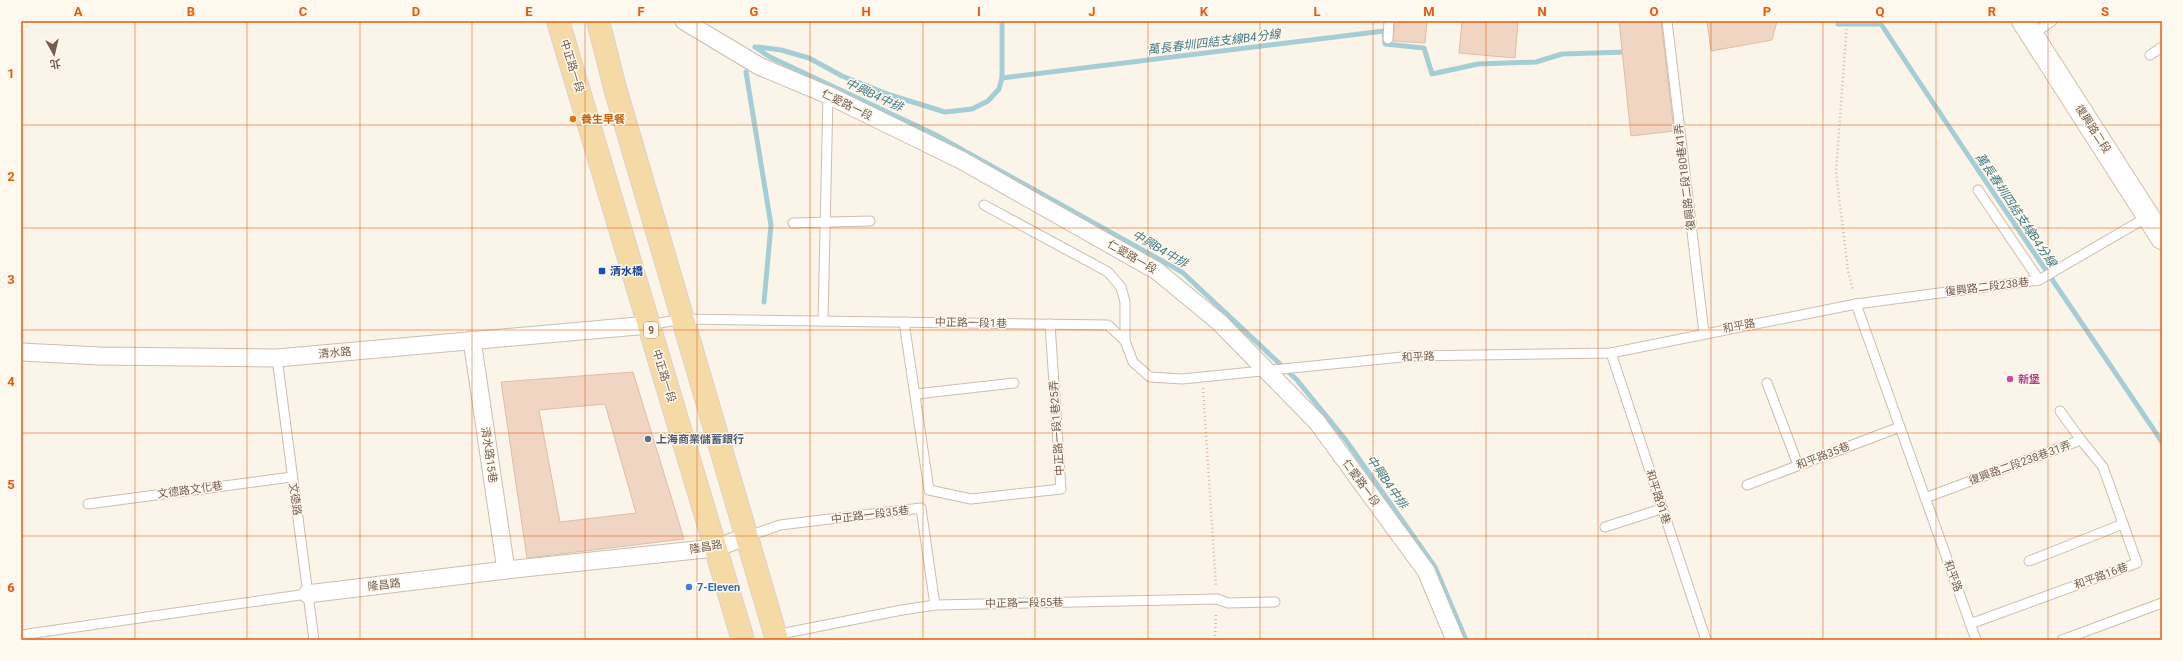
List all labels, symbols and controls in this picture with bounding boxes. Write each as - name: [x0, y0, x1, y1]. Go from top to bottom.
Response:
- text: A: [74, 4, 83, 19]
- text: B: [187, 4, 195, 19]
- text: C: [299, 4, 308, 19]
- text: D: [412, 4, 420, 19]
- text: E: [525, 4, 533, 19]
- text: F: [637, 4, 645, 19]
- text: G: [750, 4, 759, 19]
- text: H: [861, 4, 871, 19]
- text: I: [977, 4, 981, 19]
- text: J: [1088, 4, 1096, 19]
- text: K: [1200, 4, 1209, 19]
- text: L: [1313, 4, 1321, 19]
- text: M: [1423, 4, 1435, 19]
- text: N: [1537, 4, 1547, 19]
- text: O: [1650, 4, 1659, 19]
- text: P: [1763, 4, 1771, 19]
- text: Q: [1876, 4, 1885, 19]
- text: R: [1988, 4, 1997, 19]
- text: S: [2101, 4, 2109, 19]
- water label: 萬長春圳四結支線B4分線: [1147, 27, 1283, 57]
- north arrow: [34, 34, 74, 74]
- street label: 中正路一段: [558, 38, 586, 94]
- text: 北: [49, 56, 62, 71]
- text: 1: [7, 66, 15, 81]
- water label: 中興B4中排: [843, 76, 907, 115]
- street label: 仁愛路一段: [819, 87, 875, 123]
- street label: 復興路二段: [2073, 102, 2113, 156]
- place label: 養生早餐: [581, 113, 625, 126]
- marker: 養生早餐: [568, 114, 578, 124]
- street label: 復興路二段180巷41弄: [1672, 123, 1698, 231]
- water label: 萬長春圳四結支線B4分線: [1973, 151, 2060, 271]
- text: 2: [7, 169, 15, 184]
- water label: 中興B4中排: [1130, 227, 1192, 272]
- street label: 仁愛路一段: [1105, 238, 1159, 276]
- place label: 清水橋: [610, 265, 643, 278]
- marker: 清水橋: [597, 266, 607, 276]
- text: 3: [7, 272, 15, 287]
- street label: 復興路二段238巷: [1944, 275, 2030, 299]
- street label: 中正路一段1巷: [935, 316, 1007, 330]
- street label: 和平路: [1722, 316, 1756, 336]
- road number: 9: [644, 322, 658, 338]
- street label: 清水路: [318, 345, 352, 361]
- street label: 中正路一段: [650, 348, 678, 404]
- street label: 和平路: [1401, 350, 1435, 364]
- place label: 新堡: [2018, 373, 2040, 386]
- text: 4: [7, 374, 15, 389]
- marker: 新堡: [2005, 374, 2015, 384]
- street label: 中正路一段1巷25弄: [1047, 380, 1067, 476]
- street label: 清水路15巷: [479, 426, 499, 484]
- place label: 上海商業儲蓄銀行: [656, 433, 744, 446]
- marker: 上海商業儲蓄銀行: [643, 434, 653, 444]
- street label: 復興路二段238巷31弄: [1967, 438, 2073, 488]
- street label: 和平路35巷: [1794, 440, 1852, 472]
- water label: 中興B4中排: [1364, 453, 1412, 513]
- street label: 仁愛路一段: [1340, 457, 1382, 509]
- street label: 和平路91巷: [1643, 468, 1673, 526]
- text: 5: [7, 477, 15, 492]
- street label: 文德路文化巷: [156, 479, 224, 501]
- street label: 文德路: [286, 482, 304, 516]
- street label: 中正路一段35巷: [830, 504, 910, 526]
- street label: 隆昌路: [689, 538, 723, 556]
- street label: 和平路: [1941, 558, 1965, 594]
- street label: 和平路16巷: [2072, 560, 2130, 592]
- street label: 隆昌路: [367, 577, 401, 593]
- text: 6: [7, 580, 15, 595]
- place label: 7-Eleven: [697, 581, 740, 594]
- marker: 7-Eleven: [684, 582, 694, 592]
- street label: 中正路一段55巷: [985, 596, 1063, 610]

